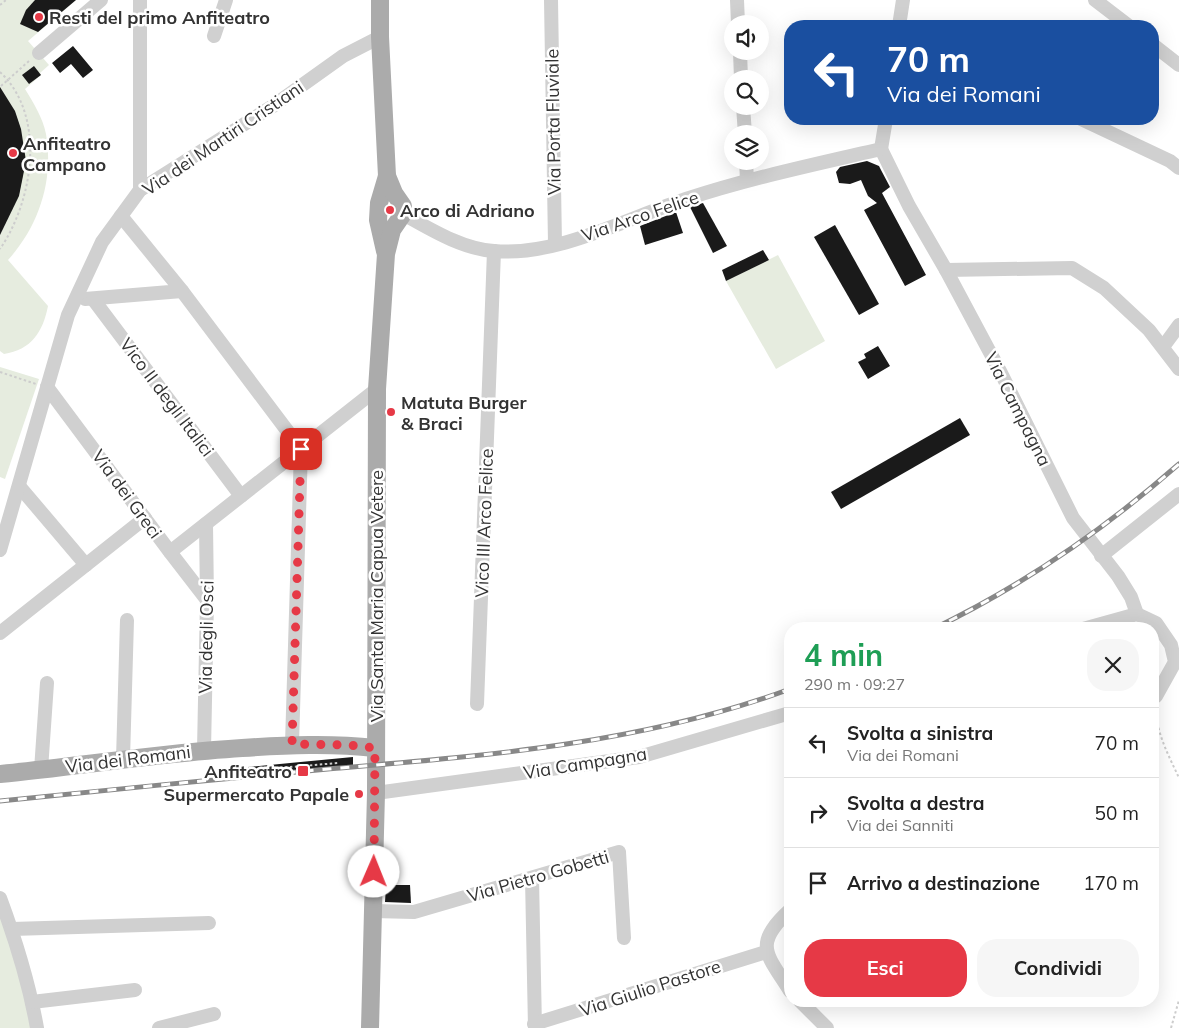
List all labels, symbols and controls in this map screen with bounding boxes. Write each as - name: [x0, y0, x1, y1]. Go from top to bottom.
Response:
- place label: Resti del primo Anfiteatro: [49, 6, 270, 29]
- marker: Resti del primo Anfiteatro: [33, 11, 45, 23]
- map controls: [724, 15, 769, 170]
- button: sound: [724, 15, 769, 60]
- text: 70 m: [887, 37, 970, 81]
- icon: left: [804, 40, 869, 105]
- street label: Via Porta Fluviale: [540, 49, 566, 195]
- button: search: [724, 70, 769, 115]
- street label: Via dei Martiri Cristiani: [138, 75, 308, 201]
- text: Via dei Romani: [887, 80, 1041, 108]
- button: layers: [724, 125, 769, 170]
- place label: Anfiteatro Campano: [23, 132, 111, 176]
- marker: Anfiteatro Campano: [7, 147, 19, 159]
- street label: Via Arco Felice: [578, 185, 702, 247]
- place label: Arco di Adriano: [400, 199, 535, 222]
- marker: Arco di Adriano: [384, 204, 396, 216]
- street label: Vico II degli Italici: [115, 333, 219, 461]
- street label: Via Campagna: [979, 348, 1057, 470]
- place label: Matuta Burger & Braci: [401, 391, 527, 435]
- marker: Matuta Burger & Braci: [385, 406, 397, 418]
- pin: [280, 428, 322, 470]
- icon: arrive: [287, 435, 315, 463]
- street label: Via dei Greci: [87, 445, 167, 543]
- street label: Vico III Arco Felice: [470, 448, 498, 598]
- street label: Via Santa Maria Capua Vetere: [365, 470, 388, 722]
- street label: Via degli Osci: [194, 580, 218, 694]
- text: 4 min: [804, 636, 883, 674]
- button: close: [1087, 639, 1139, 691]
- text: 290 m · 09:27: [804, 674, 905, 694]
- text: Svolta a sinistra: [847, 721, 993, 745]
- icon: left: [804, 729, 832, 757]
- text: 70 m: [1095, 731, 1139, 755]
- street label: Via dei Romani: [64, 740, 192, 778]
- street label: Via Campagna: [522, 742, 648, 784]
- text: Via dei Romani: [847, 745, 959, 765]
- place label: Anfiteatro: [204, 760, 292, 783]
- marker: Anfiteatro: [296, 764, 310, 778]
- place label: Supermercato Papale: [163, 783, 349, 806]
- marker: Supermercato Papale: [353, 788, 365, 800]
- text: Svolta a destra: [847, 791, 985, 815]
- icon: right: [804, 799, 832, 827]
- text: 50 m: [1095, 801, 1139, 825]
- text: Via dei Sanniti: [847, 815, 954, 835]
- position arrow: [347, 845, 399, 897]
- street label: Via Pietro Gobetti: [464, 845, 612, 907]
- icon: arrive: [804, 869, 832, 897]
- text: Arrivo a destinazione: [847, 871, 1040, 895]
- text: 170 m: [1083, 871, 1139, 895]
- button: Esci: [804, 939, 967, 997]
- button: Condividi: [977, 939, 1139, 997]
- street label: Via Giulio Pastore: [576, 954, 724, 1022]

